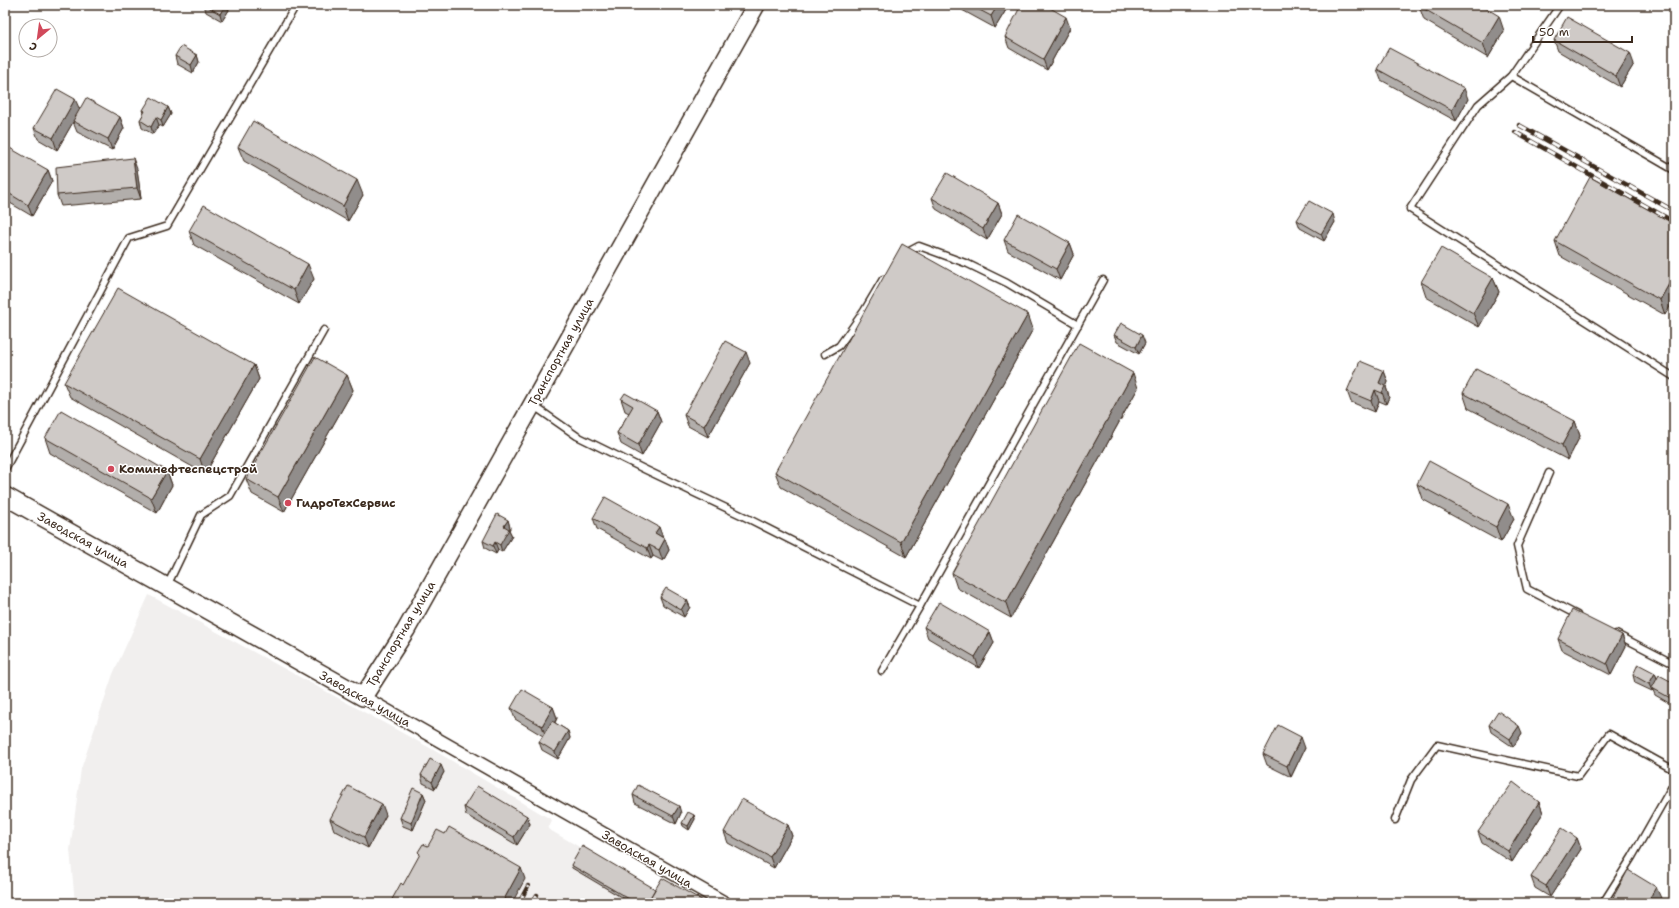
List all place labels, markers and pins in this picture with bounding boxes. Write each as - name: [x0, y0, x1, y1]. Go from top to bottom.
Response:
- place label: Коминефтеспецстрой: [119, 461, 258, 477]
- marker: Коминефтеспецстрой: [106, 464, 116, 474]
- place label: ГидроТехСервис: [296, 495, 396, 511]
- marker: ГидроТехСервис: [283, 498, 293, 508]

